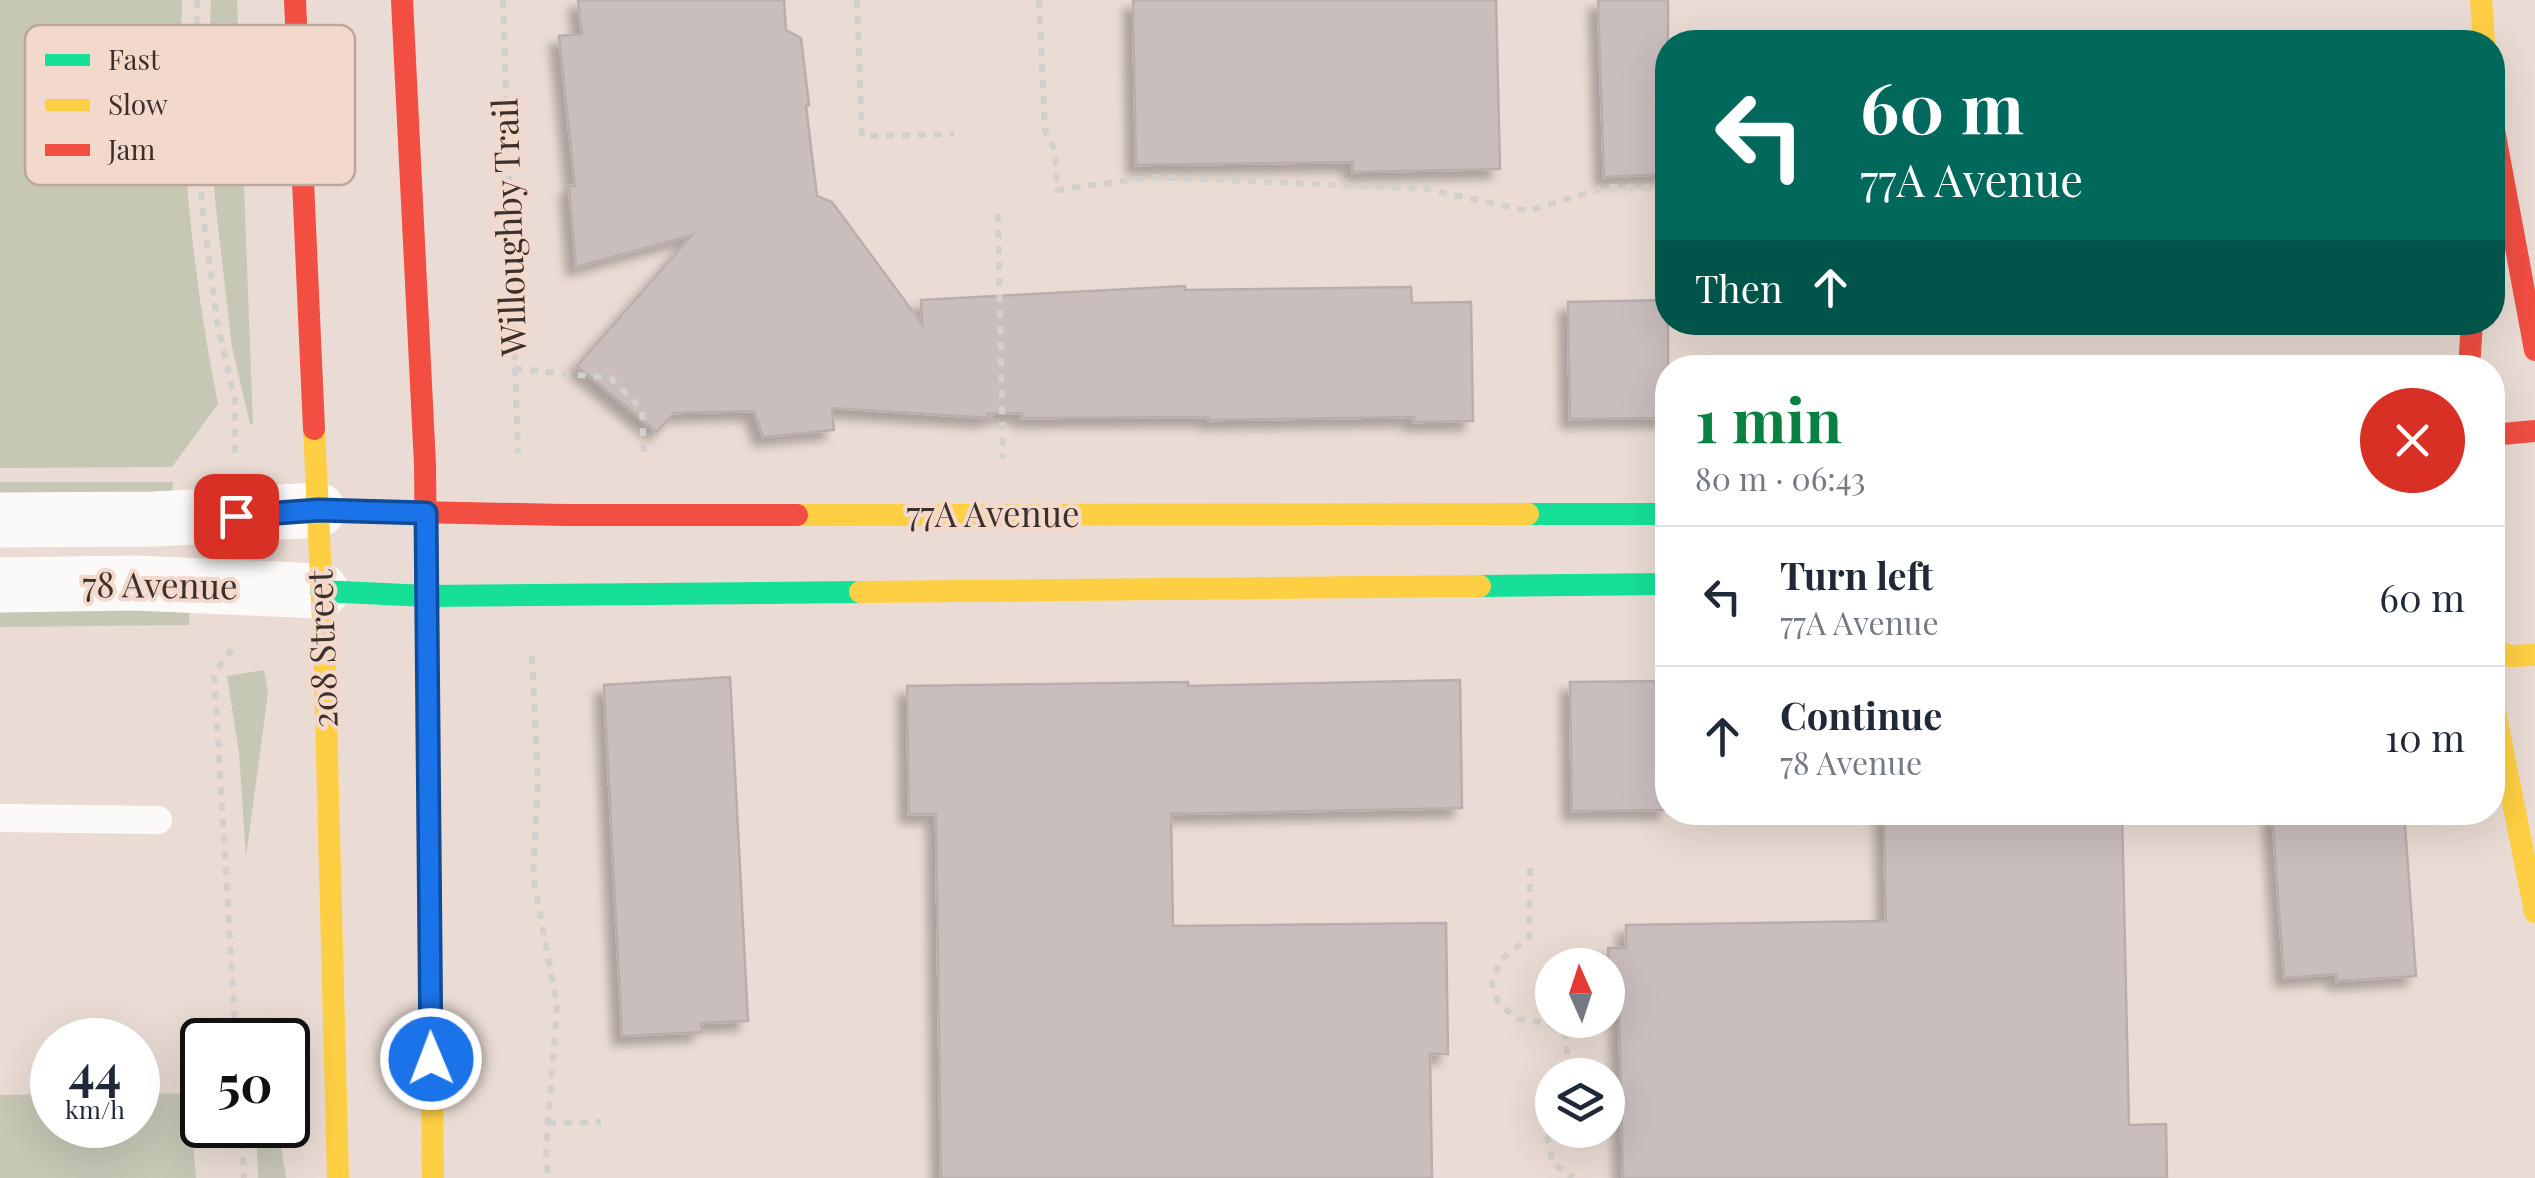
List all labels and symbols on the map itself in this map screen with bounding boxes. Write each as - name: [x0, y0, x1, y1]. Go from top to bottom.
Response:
- legend: [25, 25, 355, 185]
- text: Fast: [108, 40, 161, 77]
- text: Slow: [108, 85, 168, 122]
- street label: Willoughby Trail: [480, 97, 536, 358]
- text: Jam: [107, 130, 155, 167]
- pin: [194, 474, 279, 559]
- street label: 77A Avenue: [906, 489, 1080, 536]
- street label: 78 Avenue: [82, 559, 238, 608]
- street label: 208 Street: [294, 568, 347, 729]
- north arrow: [1535, 948, 1625, 1038]
- position arrow: [379, 1007, 483, 1111]
- speed limit sign: 50: [180, 1018, 310, 1148]

